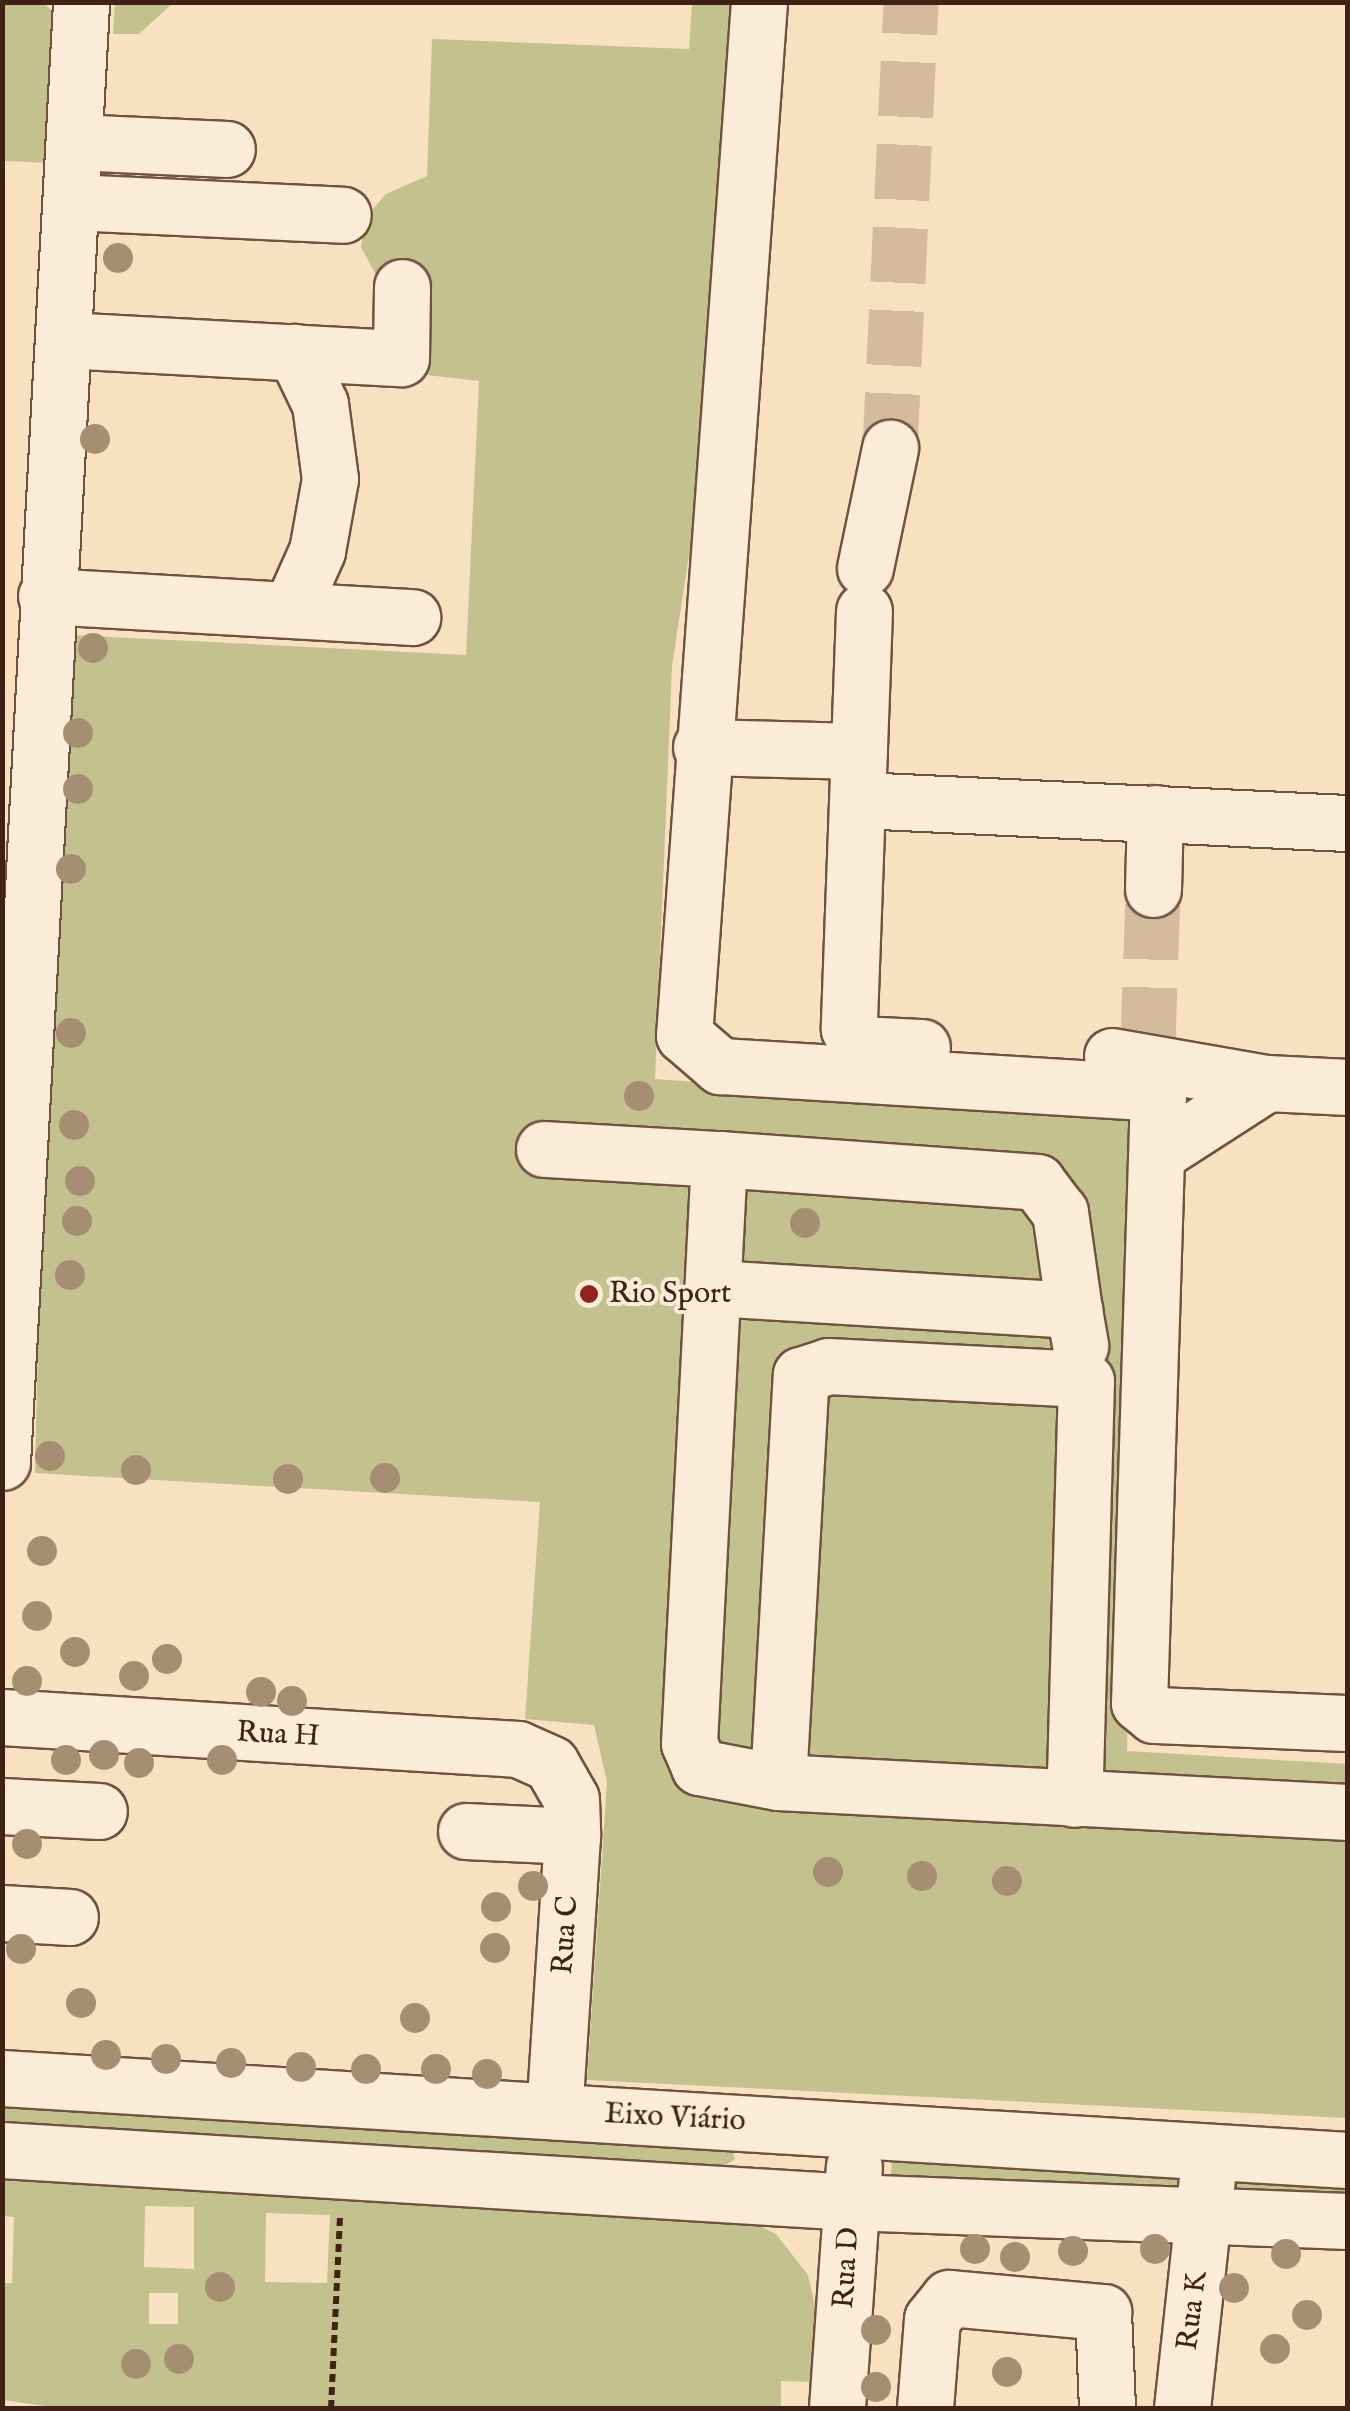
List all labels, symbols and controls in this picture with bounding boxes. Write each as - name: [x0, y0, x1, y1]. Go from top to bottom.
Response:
- place label: Rio Sport: [609, 1276, 731, 1312]
- marker: Rio Sport: [578, 1283, 600, 1305]
- street label: Rua H: [235, 1715, 321, 1755]
- street label: Rua C: [545, 1894, 587, 1976]
- street label: Eixo Viário: [603, 2096, 747, 2140]
- street label: Rua D: [826, 2226, 868, 2310]
- street label: Rua K: [1170, 2269, 1216, 2353]

